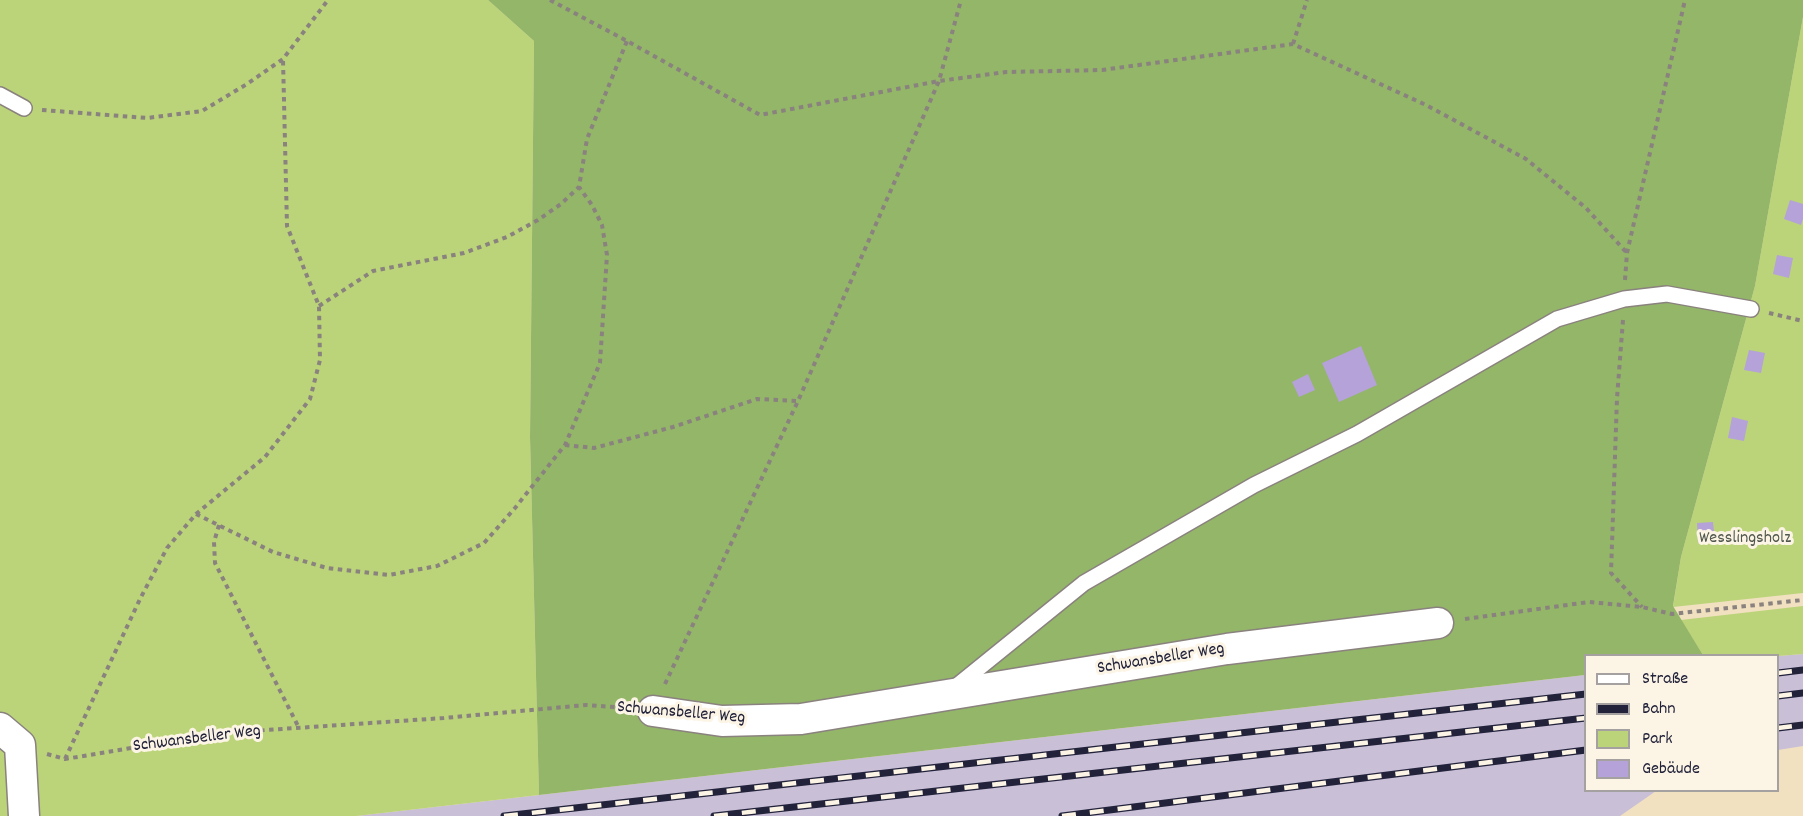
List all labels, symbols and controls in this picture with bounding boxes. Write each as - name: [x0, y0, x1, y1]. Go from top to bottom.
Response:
- park label: Wesslingsholz: [1699, 529, 1791, 551]
- street label: Schwansbeller Weg: [1096, 639, 1226, 681]
- legend: [1584, 654, 1779, 792]
- text: Straße: [1642, 667, 1688, 692]
- text: Bahn: [1642, 697, 1676, 722]
- street label: Schwansbeller Weg: [616, 698, 746, 730]
- street label: Schwansbeller Weg: [132, 721, 262, 759]
- text: Park: [1642, 727, 1673, 752]
- text: Gebäude: [1642, 757, 1700, 782]

